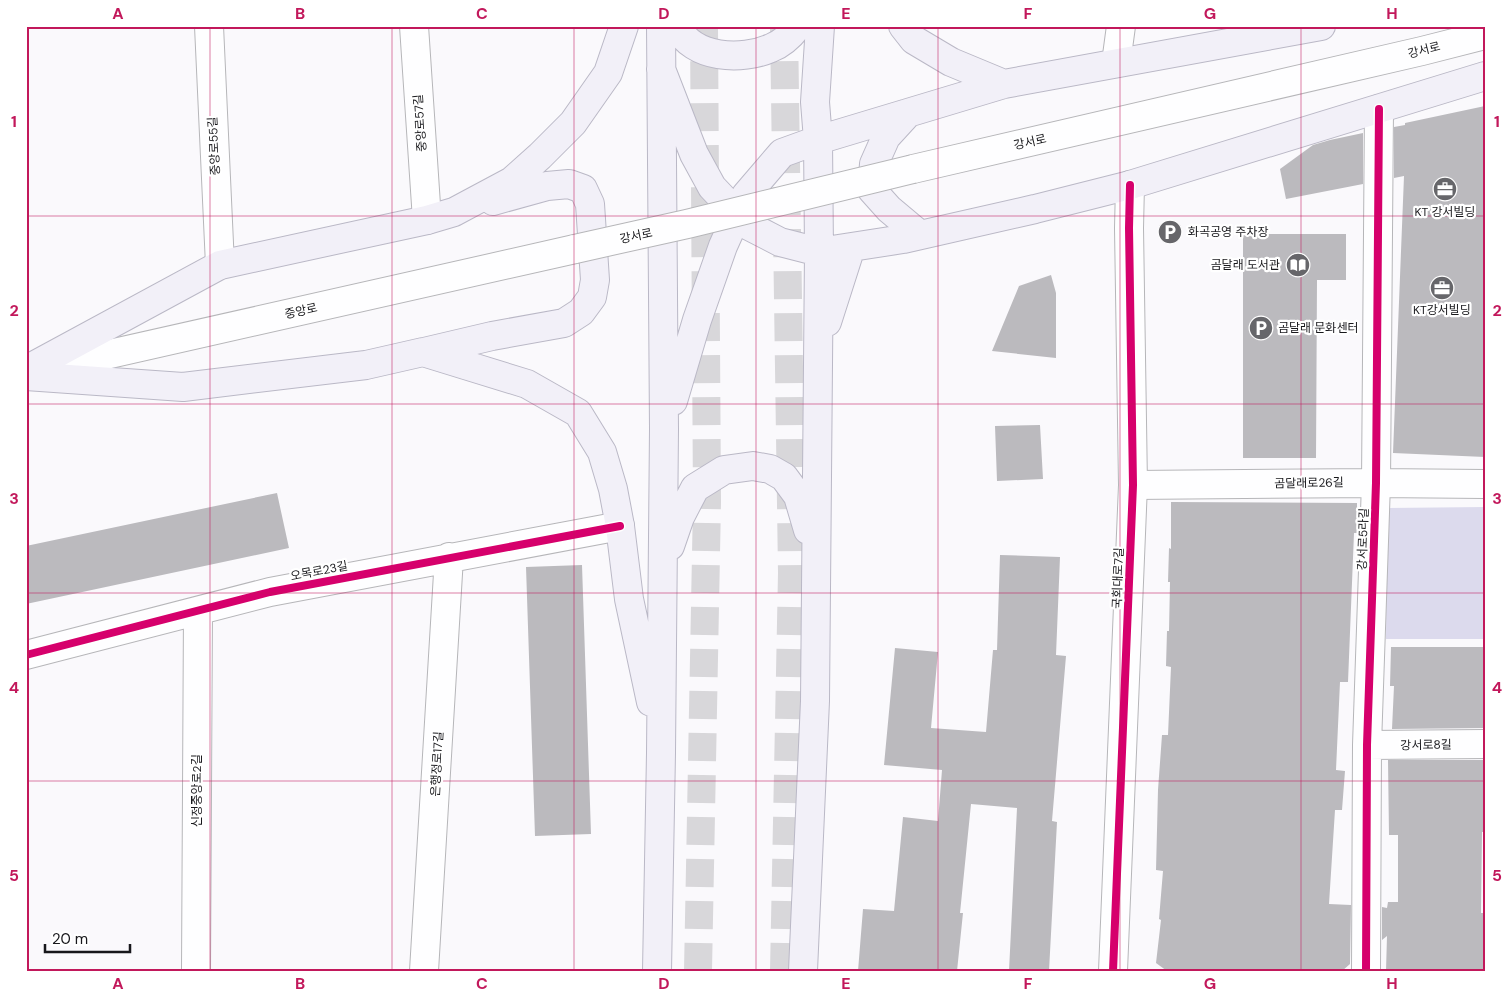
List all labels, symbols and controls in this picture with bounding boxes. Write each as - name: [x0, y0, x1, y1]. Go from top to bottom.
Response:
- text: A: [112, 3, 124, 24]
- text: B: [295, 3, 305, 24]
- text: C: [476, 3, 488, 24]
- text: D: [658, 3, 670, 24]
- text: E: [841, 3, 851, 24]
- text: F: [1024, 3, 1033, 24]
- text: G: [1204, 3, 1216, 24]
- text: H: [1386, 3, 1398, 24]
- street label: 강서로: [1406, 38, 1442, 62]
- street label: 중앙로57길: [410, 94, 430, 152]
- text: 1: [11, 111, 17, 132]
- text: 1: [1494, 111, 1500, 132]
- street label: 중앙로55길: [204, 116, 224, 176]
- street label: 강서로: [1012, 130, 1048, 154]
- office icon: KT 강서빌딩: [1432, 176, 1458, 202]
- place label: KT 강서빌딩: [1414, 204, 1476, 220]
- parking icon: 화곡공영 주차장: [1157, 219, 1183, 245]
- place label: 화곡공영 주차장: [1188, 224, 1268, 240]
- street label: 강서로: [618, 225, 654, 247]
- library icon: 곰달래 도서관: [1285, 252, 1311, 278]
- place label: 곰달래 도서관: [1211, 257, 1280, 273]
- office icon: KT강서빌딩: [1429, 275, 1455, 301]
- street label: 중앙로: [283, 299, 319, 323]
- text: 2: [9, 300, 19, 321]
- text: 2: [1492, 300, 1502, 321]
- place label: KT강서빌딩: [1413, 302, 1471, 318]
- parking icon: 곰달래 문화센터: [1248, 315, 1274, 341]
- place label: 곰달래 문화센터: [1278, 320, 1358, 336]
- street label: 곰달래로26길: [1274, 474, 1344, 492]
- text: 3: [9, 488, 19, 509]
- text: 3: [1492, 488, 1502, 509]
- street label: 강서로5라길: [1354, 507, 1372, 571]
- street label: 국회대로7길: [1109, 547, 1127, 609]
- street label: 오목로23길: [289, 558, 349, 584]
- text: 4: [9, 677, 19, 698]
- text: 4: [1492, 677, 1502, 698]
- street label: 은행정로17길: [427, 731, 447, 797]
- street label: 강서로8길: [1400, 737, 1452, 753]
- street label: 신정중앙로2길: [189, 754, 205, 828]
- text: 5: [9, 865, 19, 886]
- text: 5: [1492, 865, 1502, 886]
- scale bar: [45, 922, 130, 954]
- text: 20 m: [52, 929, 88, 949]
- text: A: [112, 973, 124, 994]
- text: B: [295, 973, 305, 994]
- text: C: [476, 973, 488, 994]
- text: D: [658, 973, 670, 994]
- text: E: [841, 973, 851, 994]
- text: F: [1024, 973, 1033, 994]
- text: G: [1204, 973, 1216, 994]
- text: H: [1386, 973, 1398, 994]

